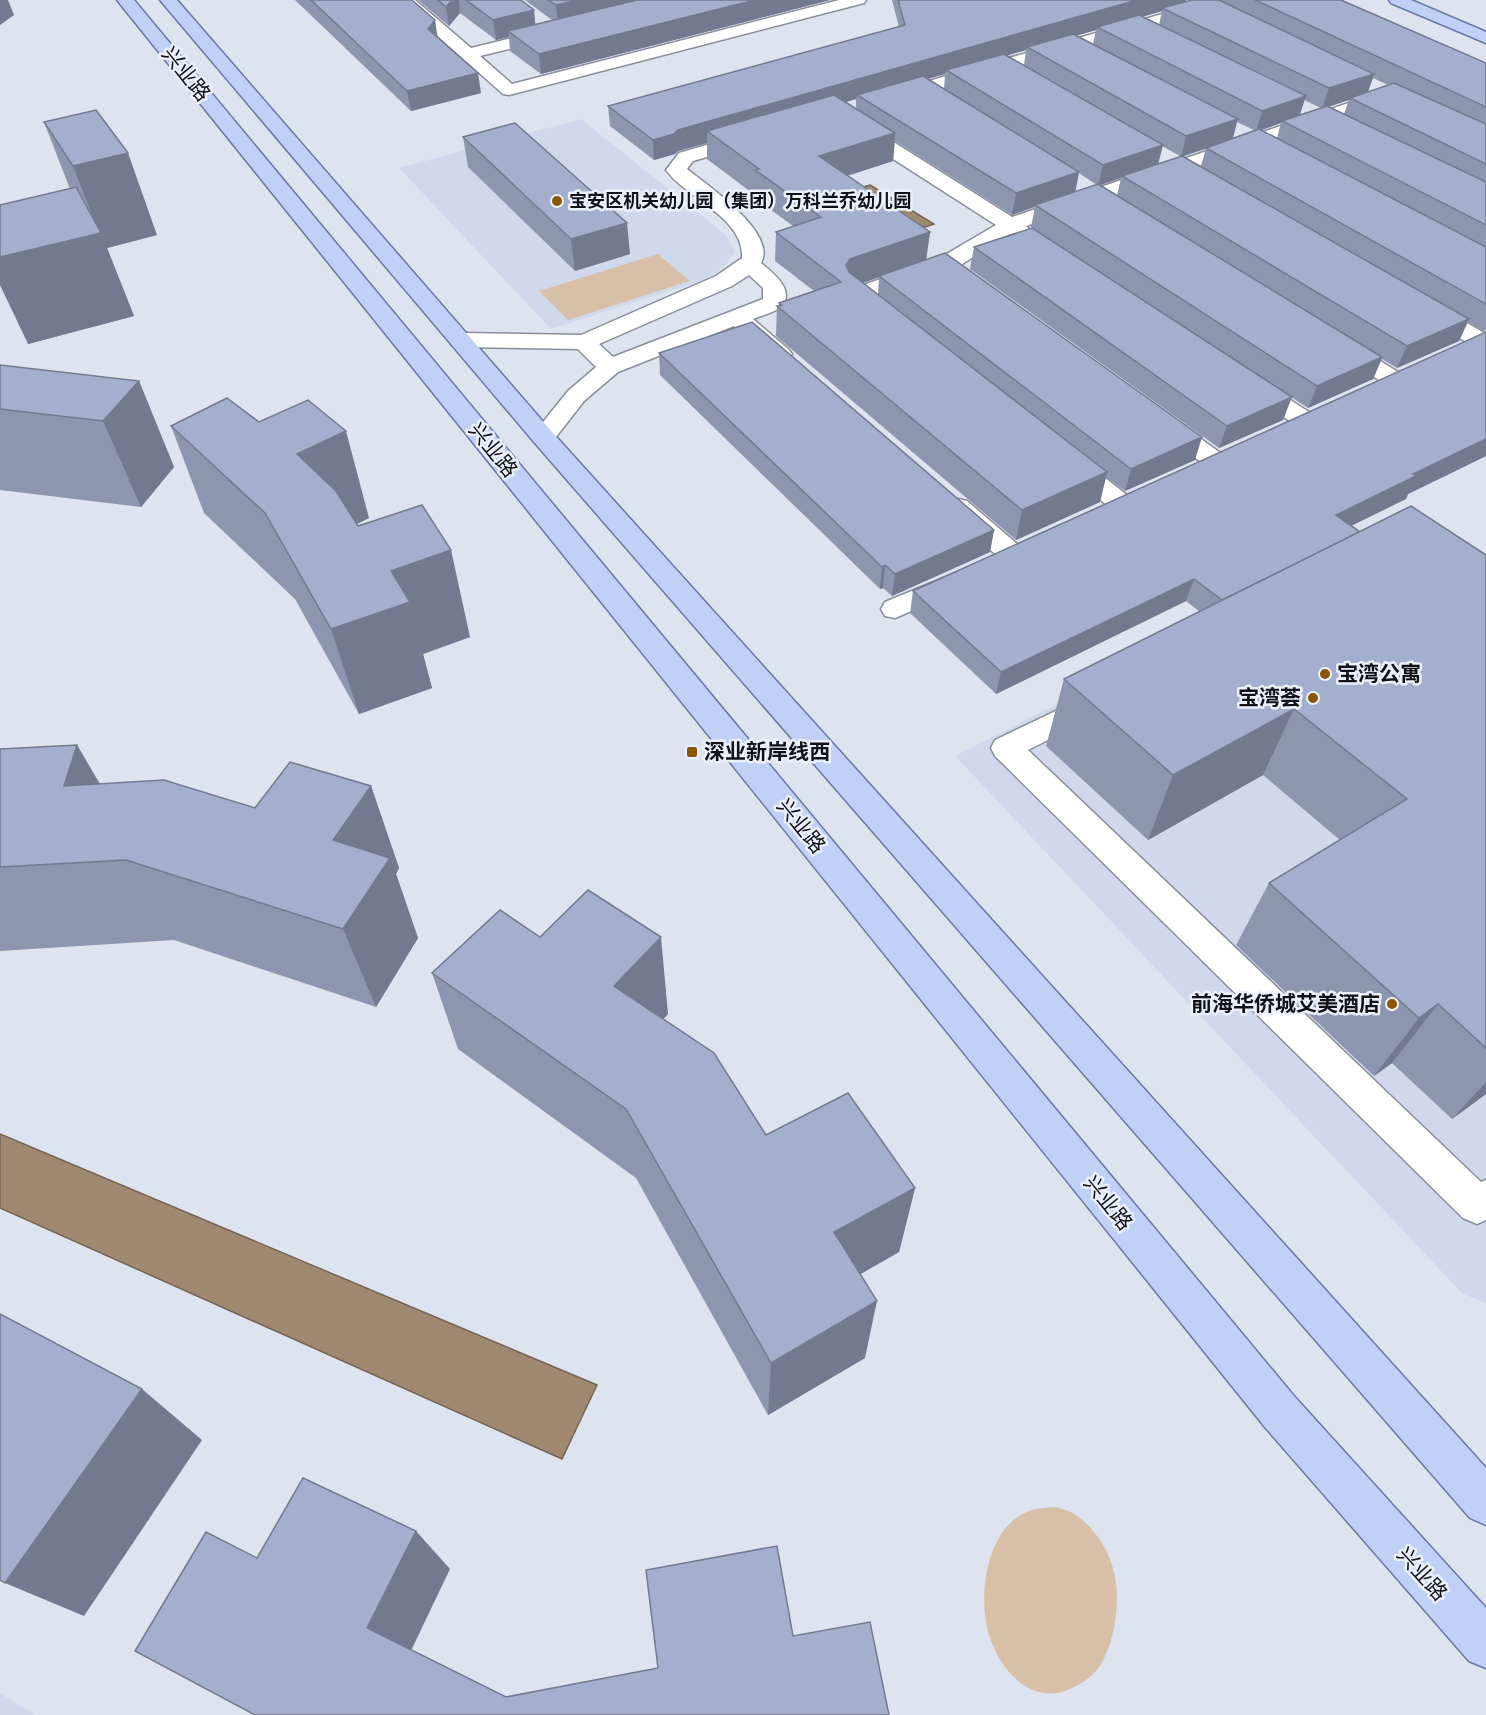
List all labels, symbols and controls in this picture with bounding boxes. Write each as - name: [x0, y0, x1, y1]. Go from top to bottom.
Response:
- street label: 兴业路: [156, 39, 219, 107]
- place label: 宝安区机关幼儿园（集团）万科兰乔幼儿园: [569, 186, 911, 212]
- marker: 宝安区机关幼儿园（集团）万科兰乔幼儿园: [550, 194, 564, 208]
- street label: 兴业路: [463, 415, 526, 483]
- place label: 宝湾公寓: [1337, 657, 1421, 687]
- marker: 宝湾公寓: [1318, 667, 1332, 681]
- place label: 宝湾荟: [1238, 681, 1301, 711]
- marker: 宝湾荟: [1306, 691, 1320, 705]
- place label: 深业新岸线西: [704, 735, 830, 765]
- marker: 深业新岸线西: [685, 745, 699, 759]
- street label: 兴业路: [771, 791, 834, 859]
- place label: 前海华侨城艾美酒店: [1191, 987, 1380, 1017]
- marker: 前海华侨城艾美酒店: [1385, 997, 1399, 1011]
- street label: 兴业路: [1078, 1168, 1141, 1236]
- street label: 兴业路: [1391, 1539, 1456, 1606]

